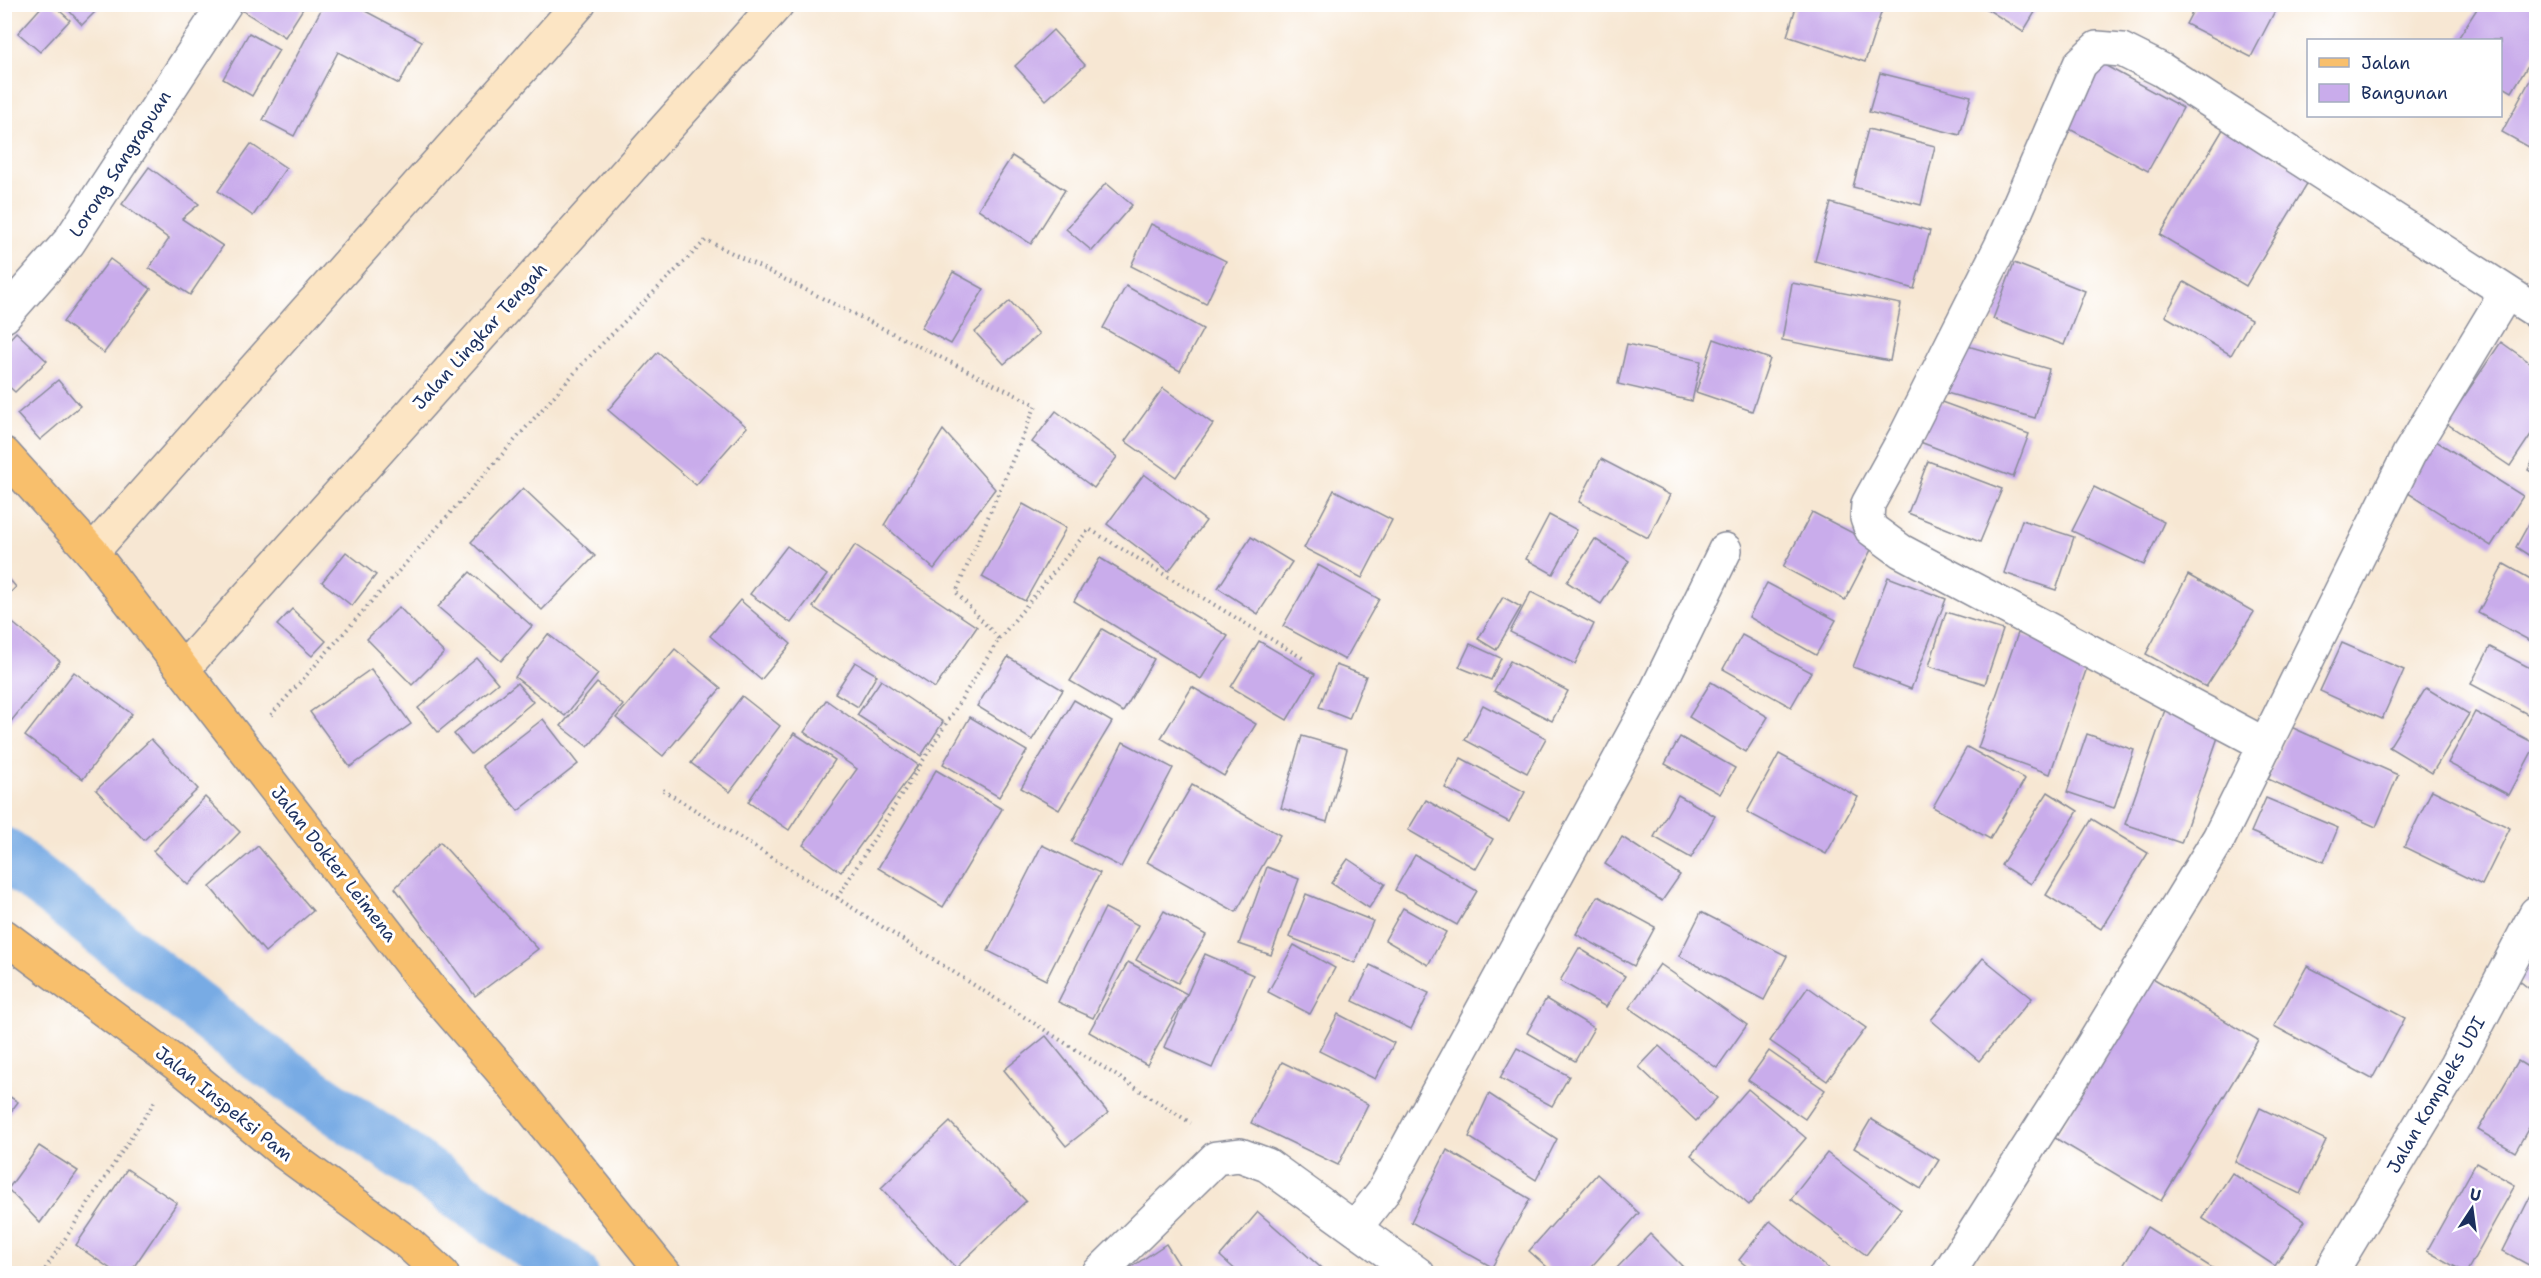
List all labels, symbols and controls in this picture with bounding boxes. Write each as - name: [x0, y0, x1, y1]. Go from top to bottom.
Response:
- legend: [2307, 39, 2502, 117]
- text: Jalan: [2361, 51, 2410, 75]
- text: Bangunan: [2361, 81, 2448, 105]
- street label: Lorong Sangrapuan: [64, 86, 176, 242]
- street label: Jalan Lingkar Tengah: [407, 257, 553, 415]
- street label: Jalan Dokter Leimena: [266, 781, 402, 947]
- street label: Jalan Kompleks UDI: [2381, 1012, 2491, 1178]
- street label: Jalan Inspeksi Pam: [150, 1041, 298, 1167]
- north arrow: [2442, 1179, 2502, 1239]
- text: U: [2468, 1183, 2483, 1206]

